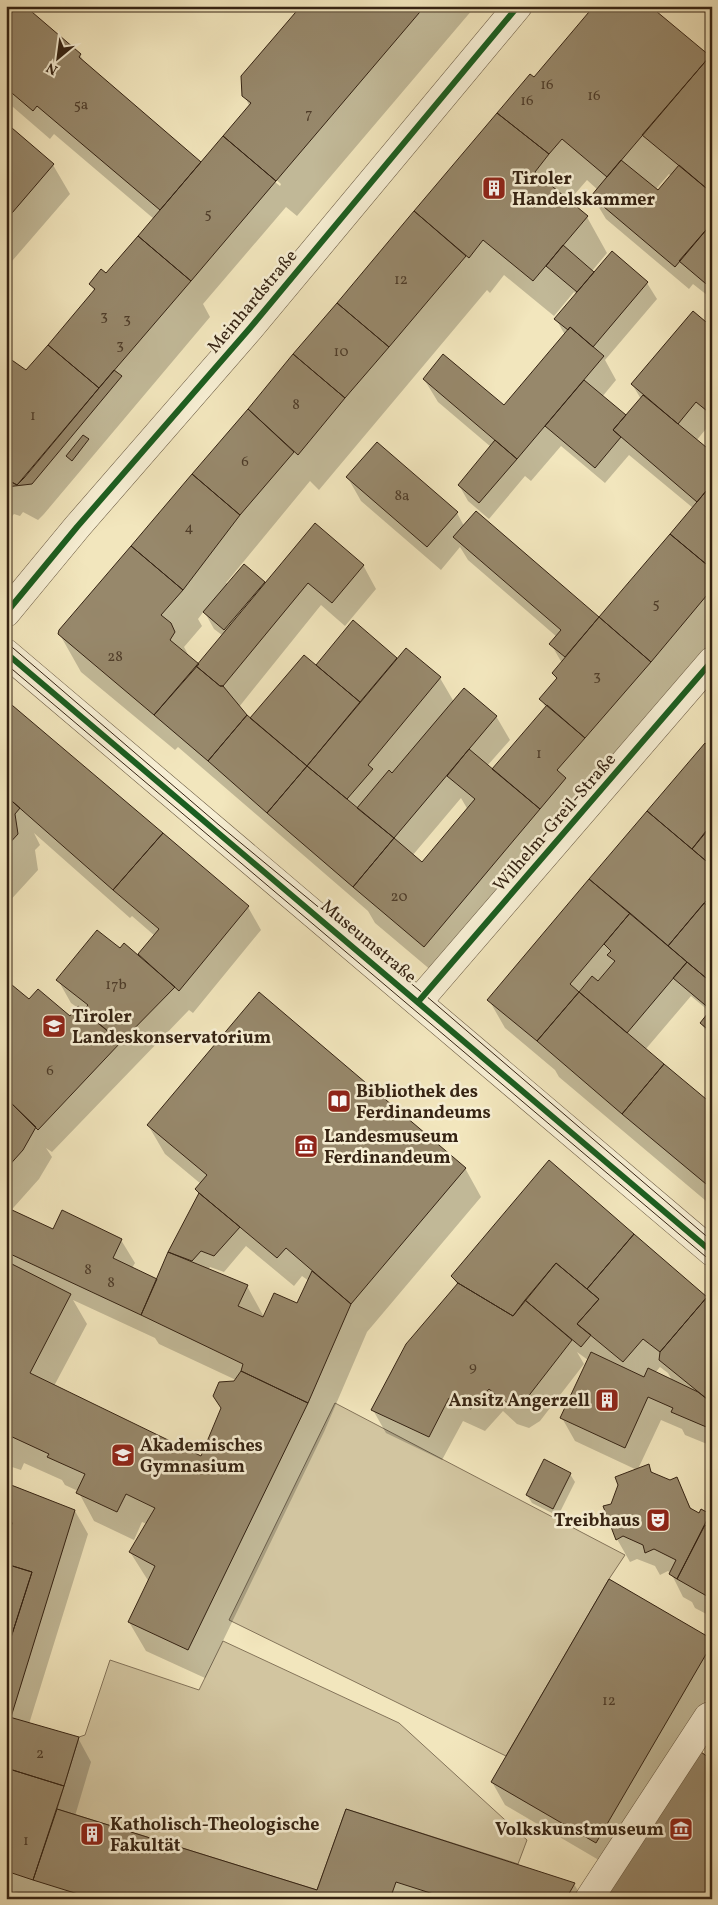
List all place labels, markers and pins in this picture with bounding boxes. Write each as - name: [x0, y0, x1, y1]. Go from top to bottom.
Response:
- place label: Tiroler Handelskammer: [512, 167, 655, 213]
- building icon: Tiroler Handelskammer: [481, 175, 507, 201]
- place label: Tiroler Landeskonservatorium: [72, 1005, 271, 1051]
- school or university icon: Tiroler Landeskonservatorium: [41, 1013, 67, 1039]
- place label: Bibliothek des Ferdinandeums: [356, 1080, 491, 1126]
- library icon: Bibliothek des Ferdinandeums: [326, 1088, 352, 1114]
- place label: Landesmuseum Ferdinandeum: [324, 1125, 459, 1171]
- museum icon: Landesmuseum Ferdinandeum: [293, 1133, 319, 1159]
- building icon: Ansitz Angerzell: [594, 1387, 620, 1413]
- place label: Ansitz Angerzell: [449, 1389, 590, 1414]
- place label: Akademisches Gymnasium: [140, 1434, 263, 1480]
- school or university icon: Akademisches Gymnasium: [110, 1442, 136, 1468]
- theatre icon: Treibhaus: [645, 1507, 671, 1533]
- place label: Treibhaus: [554, 1509, 640, 1534]
- place label: Katholisch-Theologische Fakultät: [110, 1813, 319, 1859]
- museum icon: Volkskunstmuseum: [668, 1816, 694, 1842]
- place label: Volkskunstmuseum: [495, 1818, 664, 1843]
- building icon: Katholisch-Theologische Fakultät: [79, 1821, 105, 1847]

